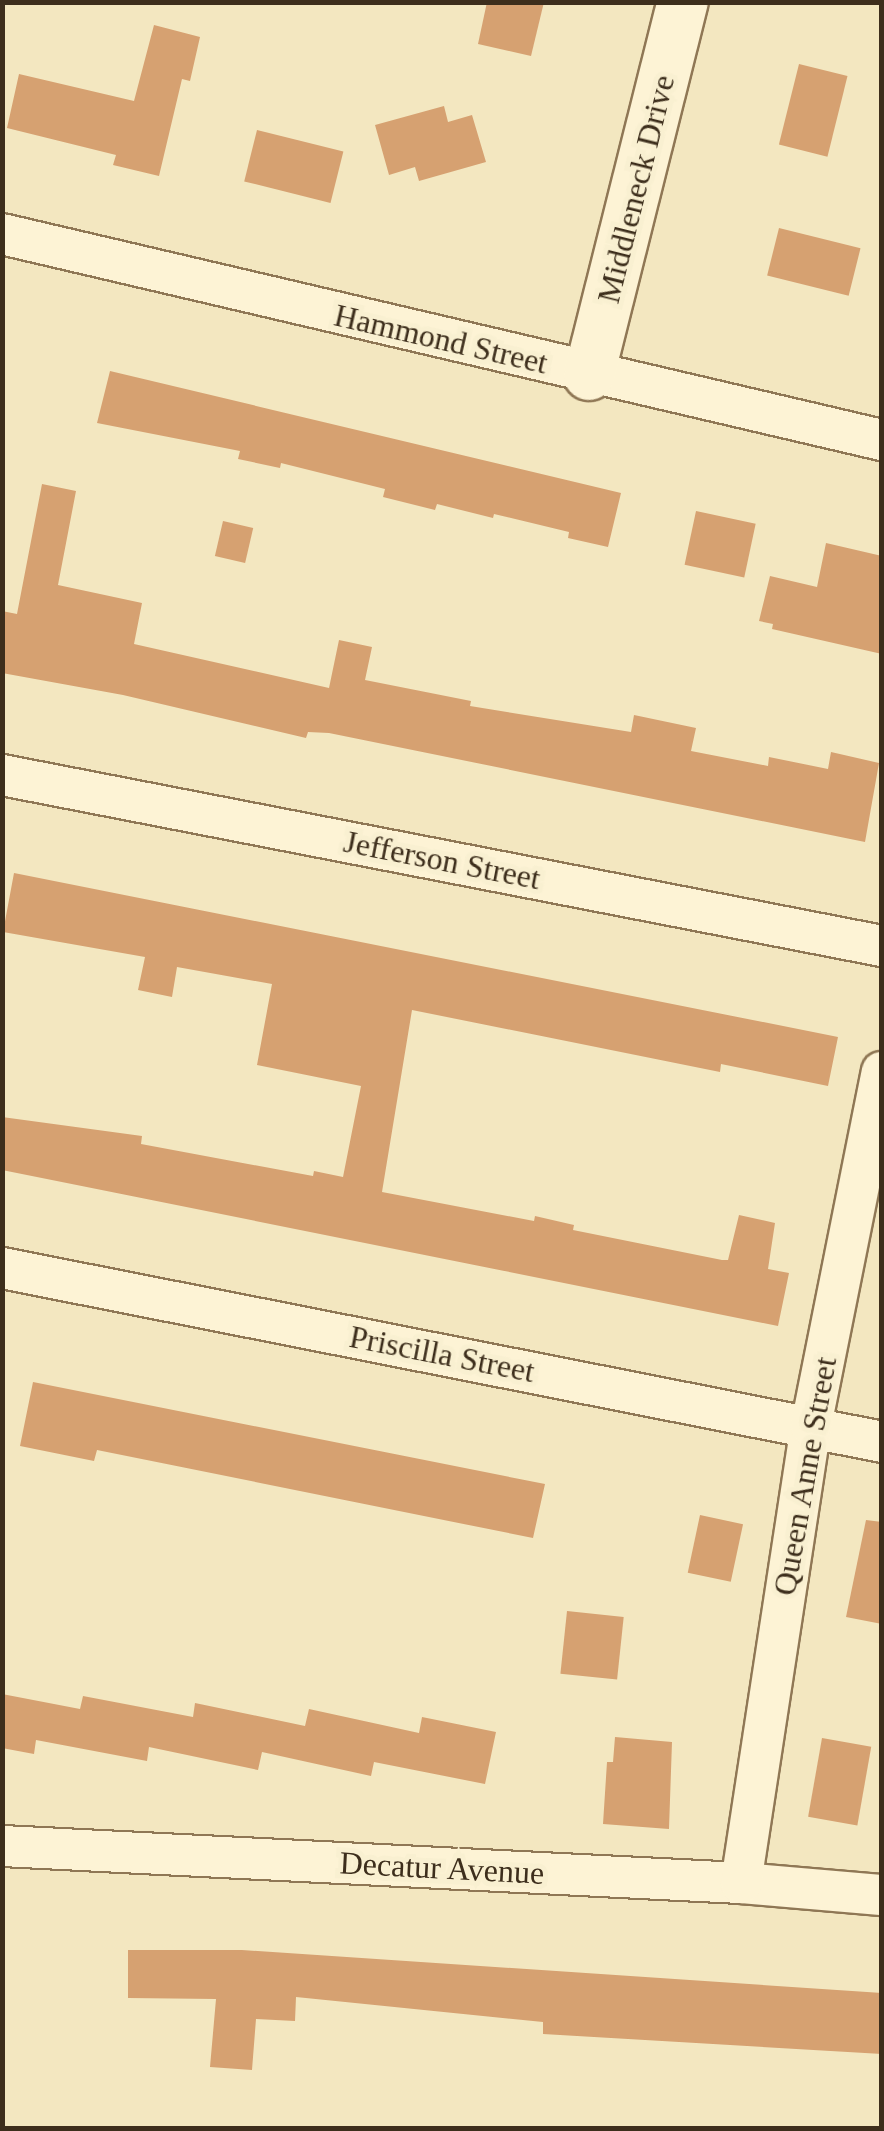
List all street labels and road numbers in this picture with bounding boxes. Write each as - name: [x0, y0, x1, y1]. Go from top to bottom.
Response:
- street label: Middleneck Drive: [589, 71, 683, 307]
- street label: Hammond Street: [331, 296, 551, 382]
- street label: Jefferson Street: [340, 822, 544, 898]
- street label: Priscilla Street: [346, 1317, 538, 1391]
- street label: Queen Anne Street: [765, 1353, 845, 1599]
- street label: Decatur Avenue: [338, 1843, 546, 1893]

